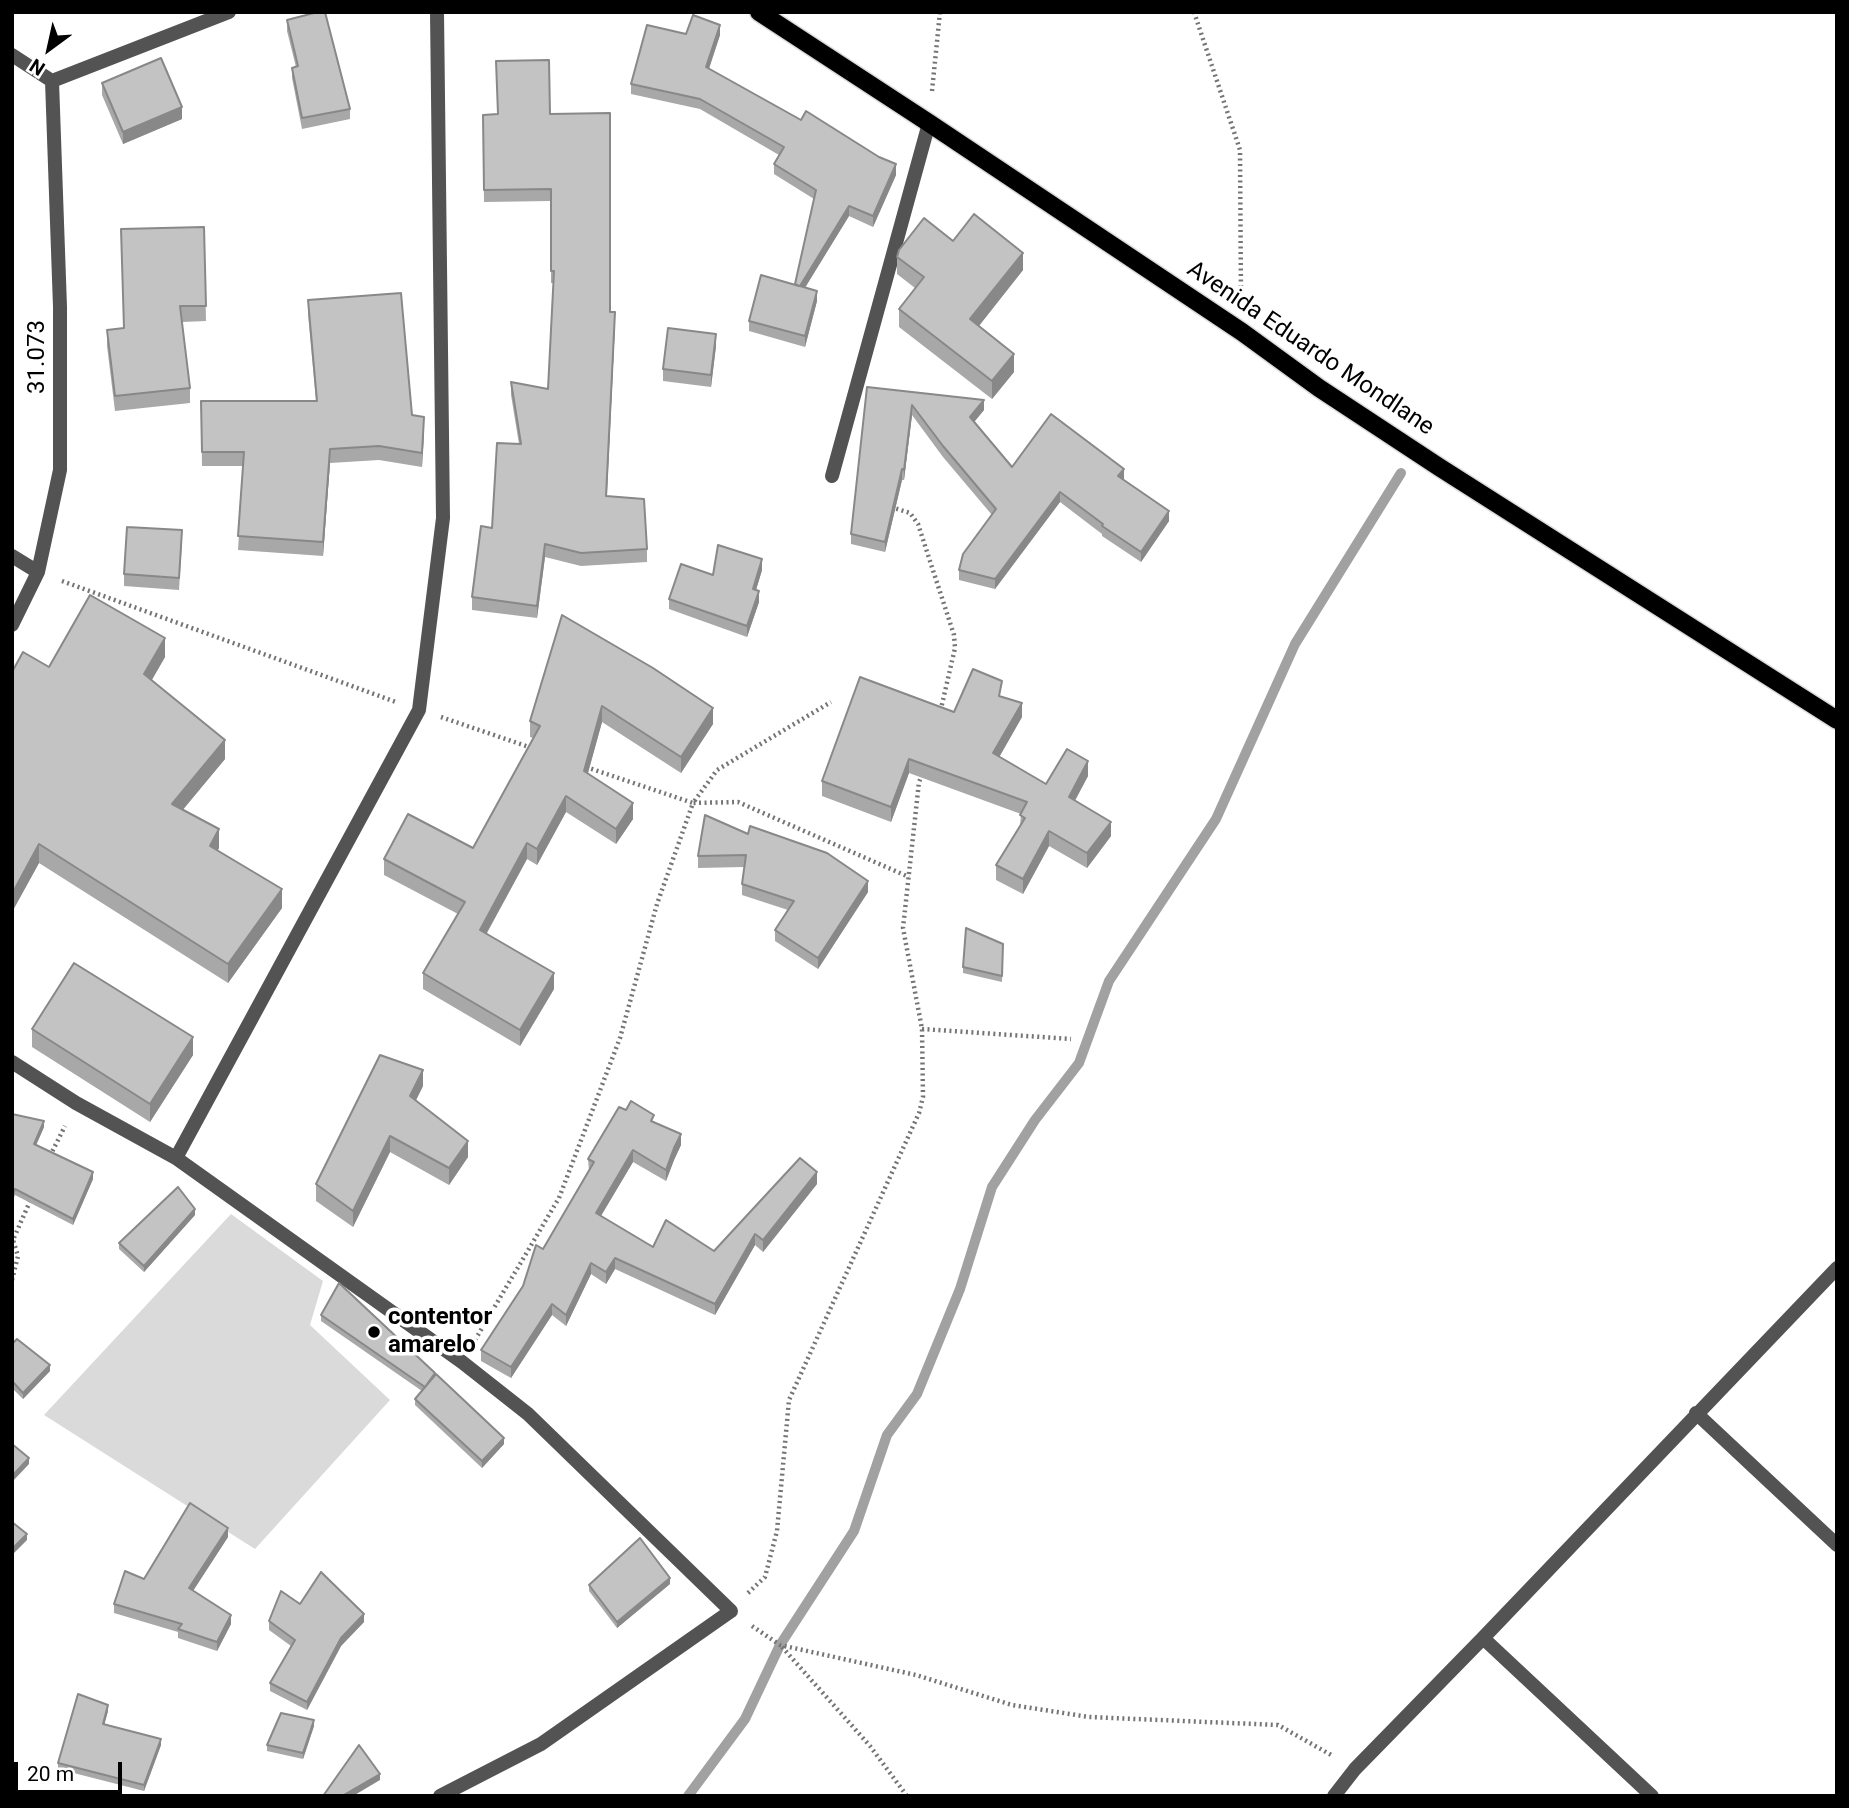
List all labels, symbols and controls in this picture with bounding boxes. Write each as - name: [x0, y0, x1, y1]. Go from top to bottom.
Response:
- north arrow: [14, 14, 84, 84]
- text: N: [25, 54, 49, 80]
- street label: Avenida Eduardo Mondlane: [1181, 256, 1439, 442]
- street label: 31.073: [24, 320, 52, 394]
- place label: contentor amarelo: [388, 1304, 492, 1360]
- marker: contentor amarelo: [366, 1324, 382, 1340]
- scale bar: [18, 1748, 126, 1792]
- text: 20 m: [27, 1762, 74, 1786]

